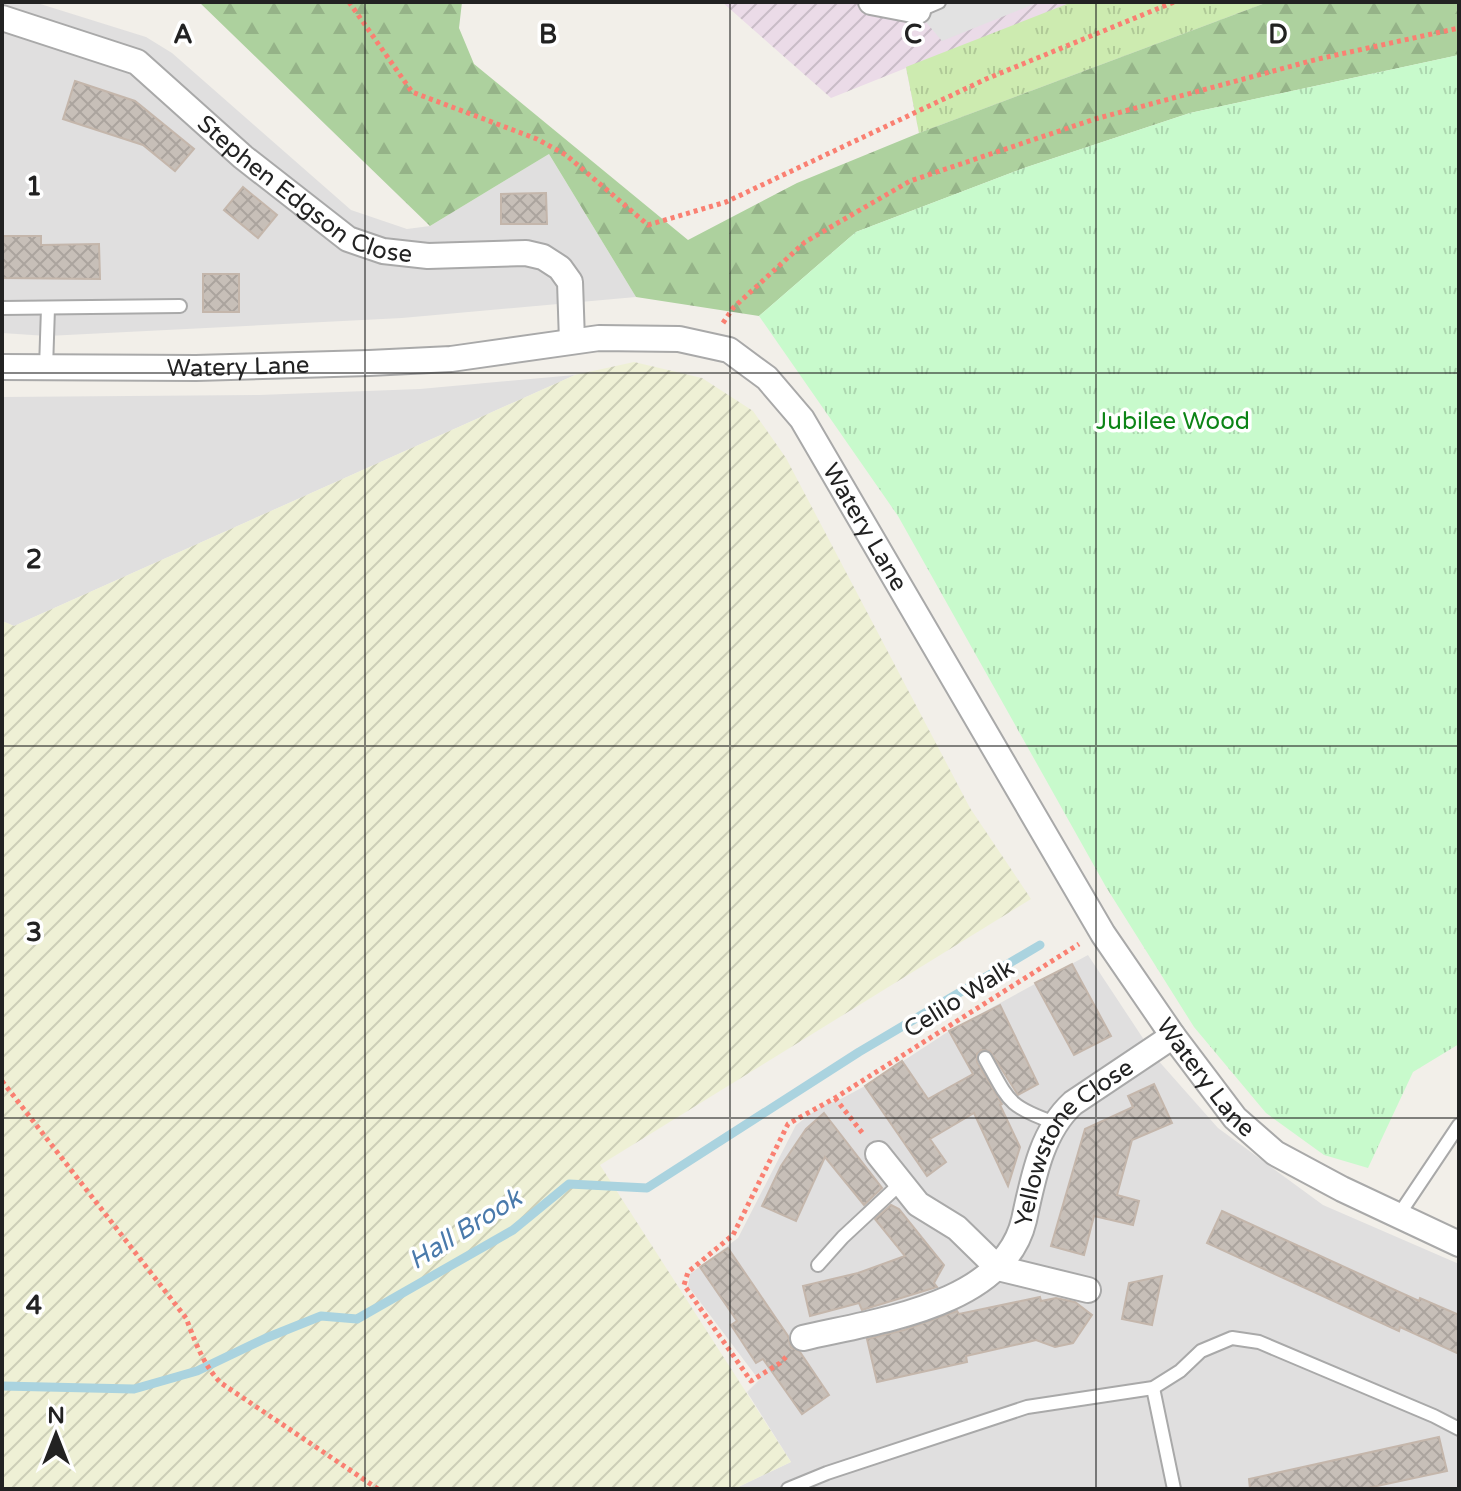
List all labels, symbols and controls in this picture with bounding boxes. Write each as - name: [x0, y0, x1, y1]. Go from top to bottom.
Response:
- text: A: [173, 19, 193, 50]
- text: B: [539, 19, 557, 50]
- text: C: [904, 19, 922, 50]
- text: D: [1268, 19, 1288, 50]
- street label: Stephen Edgson Close: [191, 109, 414, 269]
- text: 1: [26, 171, 42, 202]
- street label: Watery Lane: [166, 350, 310, 383]
- park label: Jubilee Wood: [1096, 407, 1250, 436]
- street label: Watery Lane: [816, 458, 914, 596]
- text: 2: [26, 544, 42, 575]
- text: 3: [26, 917, 42, 948]
- street label: Celilo Walk: [899, 954, 1019, 1044]
- street label: Watery Lane: [1150, 1012, 1261, 1143]
- street label: Yellowstone Close: [1008, 1052, 1139, 1229]
- water label: Hall Brook: [403, 1181, 529, 1276]
- text: 4: [26, 1290, 42, 1321]
- north arrow: [16, 1395, 96, 1475]
- text: N: [47, 1403, 65, 1429]

